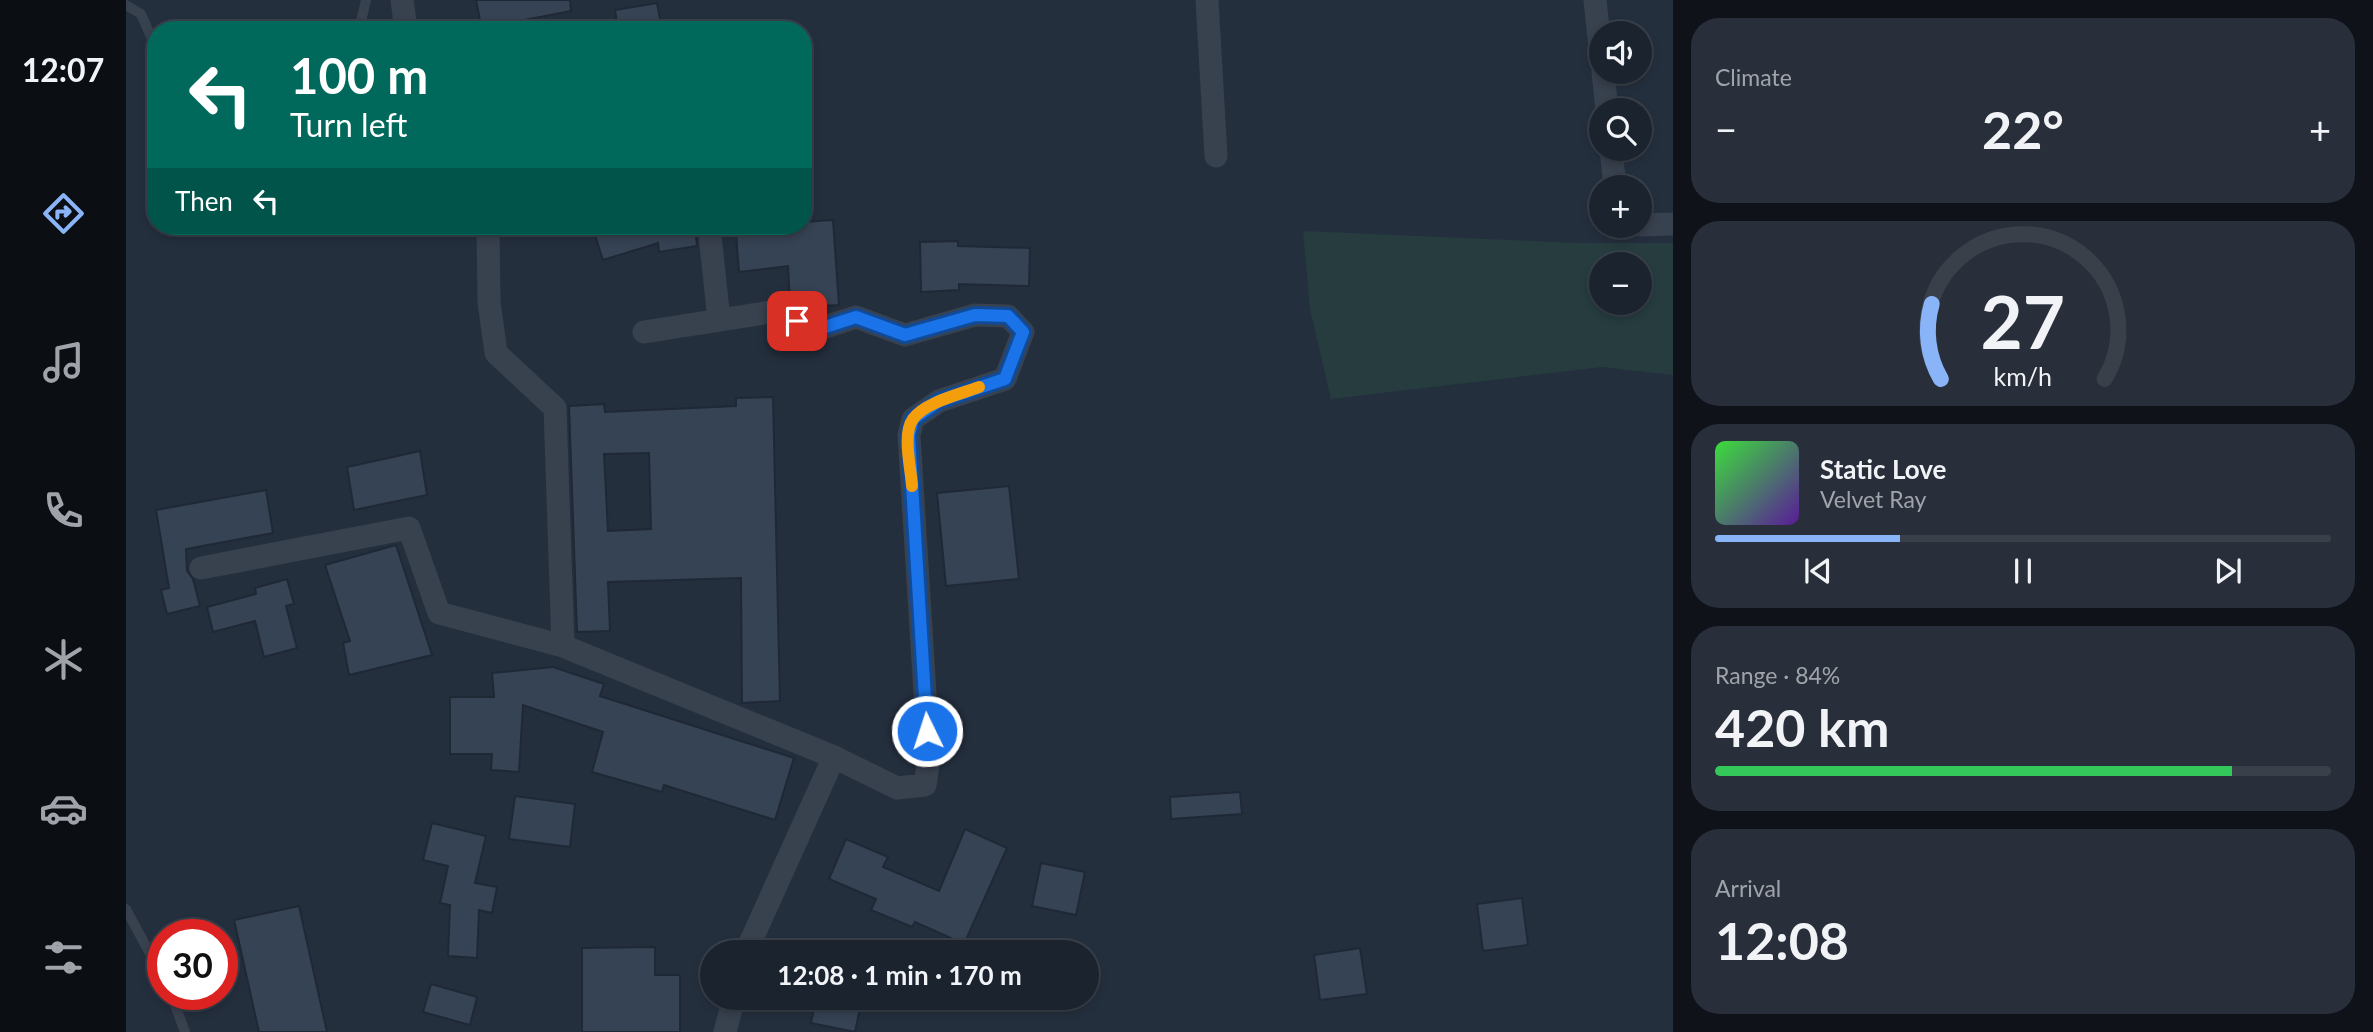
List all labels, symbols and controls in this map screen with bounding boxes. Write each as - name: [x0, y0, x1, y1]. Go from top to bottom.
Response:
- map controls: [1589, 21, 1652, 315]
- button: sound: [1589, 21, 1652, 84]
- text: 100 m: [290, 46, 428, 104]
- icon: left: [175, 49, 266, 140]
- text: 12:07: [22, 50, 104, 89]
- text: Climate: [1715, 63, 1792, 91]
- button: search: [1589, 98, 1652, 161]
- text: 22°: [1982, 98, 2064, 160]
- text: Turn left: [290, 105, 407, 144]
- text: −: [1715, 106, 1737, 152]
- text: +: [2309, 106, 2331, 152]
- button: +: [1589, 175, 1652, 238]
- icon: left: [247, 182, 285, 220]
- text: Then: [175, 185, 233, 217]
- icon: directions: [39, 189, 88, 238]
- button: −: [1589, 252, 1652, 315]
- text: 27: [1981, 278, 2065, 366]
- pin: [767, 291, 827, 351]
- icon: arrive: [778, 302, 816, 340]
- icon: music: [39, 338, 88, 387]
- text: km/h: [1994, 361, 2052, 391]
- text: Static Love: [1820, 453, 1947, 485]
- text: Velvet Ray: [1820, 485, 1926, 513]
- icon: phone: [39, 486, 88, 535]
- icon: previous: [1799, 552, 1837, 590]
- icon: pause: [2004, 552, 2042, 590]
- icon: next: [2209, 552, 2247, 590]
- icon: climate: [39, 635, 88, 684]
- text: Range · 84%: [1715, 661, 1840, 689]
- position arrow: [890, 694, 964, 768]
- text: 420 km: [1715, 696, 1889, 758]
- icon: car: [39, 784, 88, 833]
- text: Arrival: [1715, 874, 1781, 902]
- text: 12:08: [1715, 909, 1849, 971]
- speed limit sign: 30: [147, 919, 238, 1010]
- icon: filters: [39, 933, 88, 982]
- text: 12:08 · 1 min · 170 m: [777, 959, 1022, 991]

